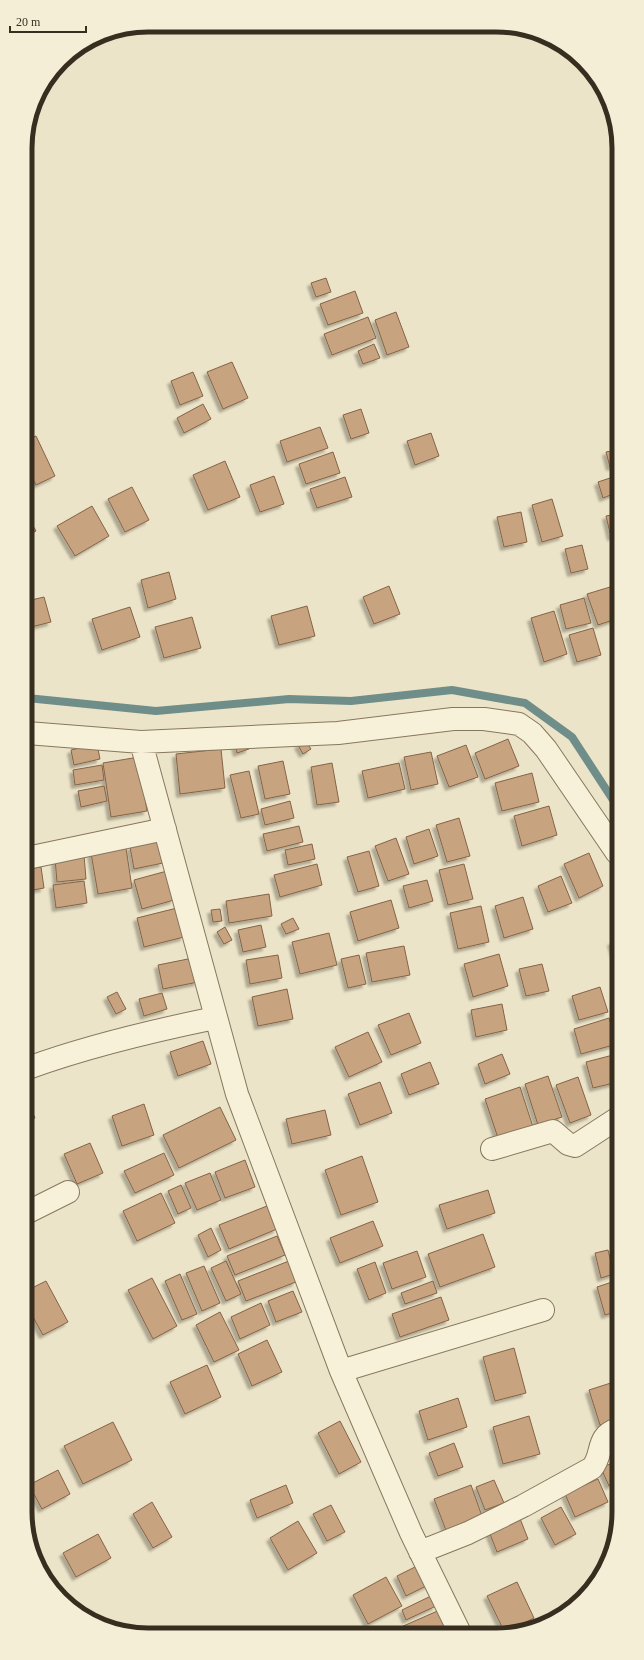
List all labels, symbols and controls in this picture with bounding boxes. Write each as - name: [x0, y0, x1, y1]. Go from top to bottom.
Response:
- scale bar: [10, 8, 86, 34]
- text: 20 m: [16, 15, 41, 29]

